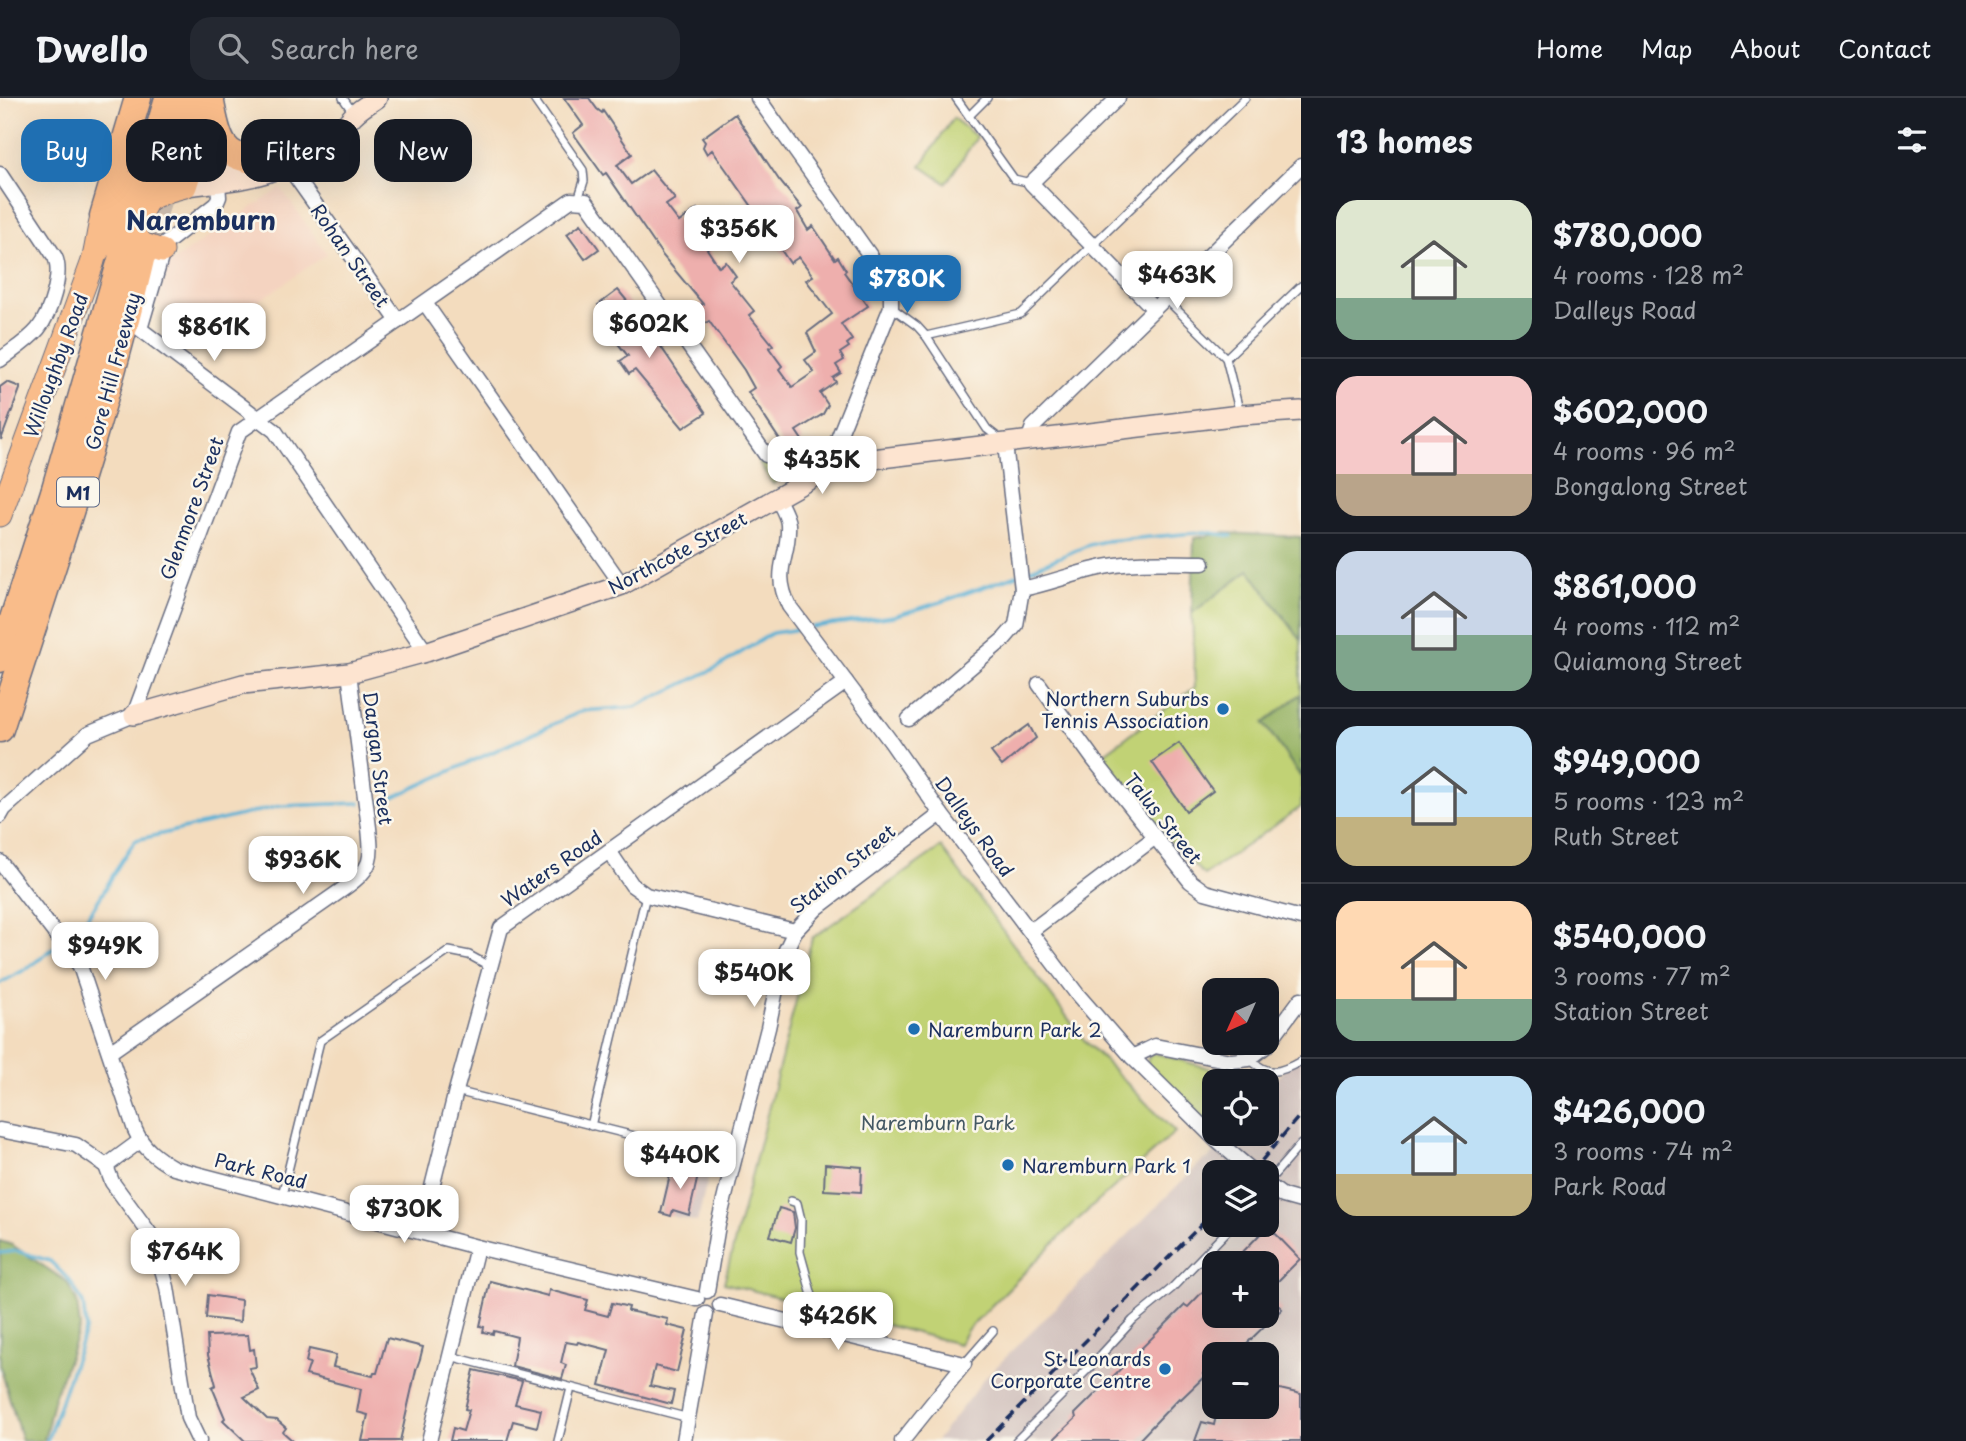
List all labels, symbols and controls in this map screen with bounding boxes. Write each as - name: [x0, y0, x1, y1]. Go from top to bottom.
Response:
- search box: [190, 17, 680, 80]
- text: Dwello: [35, 23, 148, 73]
- icon: search: [214, 29, 252, 67]
- text: Search here: [270, 29, 419, 68]
- text: Home: [1536, 30, 1603, 66]
- text: Map: [1641, 30, 1692, 66]
- text: About: [1730, 30, 1800, 66]
- text: Contact: [1838, 30, 1931, 66]
- text: 13 homes: [1336, 118, 1473, 163]
- chip: Buy: [21, 119, 112, 182]
- chip: Rent: [126, 119, 227, 182]
- chip: Filters: [241, 119, 360, 182]
- chip: New: [374, 119, 472, 182]
- icon: filters: [1893, 121, 1931, 159]
- street label: Rohan Street: [305, 197, 397, 313]
- district label: Naremburn: [126, 200, 276, 239]
- pin: $356K: [690, 206, 788, 265]
- text: $356K: [700, 210, 778, 245]
- text: $780,000: [1553, 212, 1702, 257]
- icon: home: [1392, 228, 1476, 312]
- pin: $463K: [1128, 252, 1226, 311]
- pin: $780K: [858, 256, 956, 315]
- text: $463K: [1138, 256, 1216, 291]
- text: 4 rooms · 128 m²: [1553, 257, 1744, 292]
- text: $780K: [869, 260, 945, 295]
- street label: Willoughby Road: [16, 289, 94, 441]
- street label: Gore Hill Freeway: [77, 289, 147, 453]
- text: Dalleys Road: [1553, 292, 1697, 327]
- pin: $602K: [600, 300, 698, 360]
- pin: $861K: [165, 303, 263, 363]
- text: $602K: [609, 305, 689, 340]
- text: $861K: [178, 308, 250, 343]
- text: $602,000: [1553, 388, 1708, 433]
- icon: home: [1392, 404, 1476, 488]
- street label: Glenmore Street: [152, 432, 230, 584]
- text: 4 rooms · 96 m²: [1553, 433, 1736, 468]
- pin: $435K: [773, 436, 871, 496]
- text: $435K: [784, 441, 860, 476]
- text: Bongalong Street: [1553, 468, 1747, 503]
- road number: M1: [57, 478, 99, 506]
- street label: Northcote Street: [603, 504, 751, 600]
- text: $861,000: [1553, 563, 1697, 608]
- icon: home: [1392, 579, 1476, 663]
- text: 4 rooms · 112 m²: [1553, 608, 1740, 643]
- text: Quiamong Street: [1553, 643, 1742, 678]
- place label: Northern Suburbs Tennis Association: [1041, 684, 1209, 734]
- street label: Dargan Street: [357, 690, 401, 827]
- marker: Northern Suburbs Tennis Association: [1215, 701, 1231, 717]
- text: $949,000: [1553, 738, 1700, 783]
- icon: home: [1392, 754, 1476, 838]
- street label: Talus Street: [1118, 766, 1210, 870]
- street label: Dalleys Road: [929, 770, 1021, 882]
- text: 5 rooms · 123 m²: [1553, 783, 1744, 818]
- street label: Station Street: [783, 816, 901, 919]
- text: Ruth Street: [1553, 818, 1679, 853]
- street label: Waters Road: [495, 823, 607, 913]
- pin: $936K: [254, 836, 352, 896]
- text: $936K: [265, 841, 341, 876]
- text: $540,000: [1553, 913, 1706, 958]
- pin: $949K: [56, 922, 154, 982]
- text: $949K: [67, 927, 143, 962]
- icon: home: [1392, 929, 1476, 1013]
- pin: $540K: [705, 950, 803, 1009]
- text: $540K: [714, 954, 794, 989]
- text: 3 rooms · 77 m²: [1553, 958, 1731, 993]
- north arrow: [1202, 978, 1279, 1055]
- map controls: [1202, 978, 1279, 1419]
- text: Station Street: [1553, 993, 1709, 1028]
- place label: Naremburn Park 2: [928, 1015, 1102, 1043]
- marker: Naremburn Park 2: [906, 1021, 922, 1037]
- button: locate: [1202, 1069, 1279, 1146]
- text: $426,000: [1553, 1088, 1705, 1133]
- icon: home: [1392, 1104, 1476, 1188]
- park label: Naremburn Park: [861, 1108, 1016, 1136]
- pin: $440K: [631, 1132, 729, 1191]
- text: 3 rooms · 74 m²: [1553, 1133, 1733, 1168]
- text: $440K: [640, 1136, 720, 1171]
- street label: Park Road: [212, 1145, 310, 1195]
- place label: Naremburn Park 1: [1022, 1151, 1191, 1179]
- marker: Naremburn Park 1: [1000, 1157, 1016, 1173]
- button: layers: [1202, 1160, 1279, 1237]
- text: Park Road: [1553, 1168, 1667, 1203]
- pin: $730K: [355, 1186, 453, 1245]
- text: $730K: [366, 1190, 442, 1225]
- pin: $764K: [136, 1228, 234, 1288]
- text: $764K: [147, 1233, 223, 1268]
- button: +: [1202, 1251, 1279, 1328]
- pin: $426K: [789, 1292, 887, 1352]
- text: $426K: [799, 1297, 877, 1332]
- button: −: [1202, 1342, 1279, 1419]
- place label: St Leonards Corporate Centre: [990, 1344, 1151, 1394]
- marker: St Leonards Corporate Centre: [1157, 1361, 1173, 1377]

